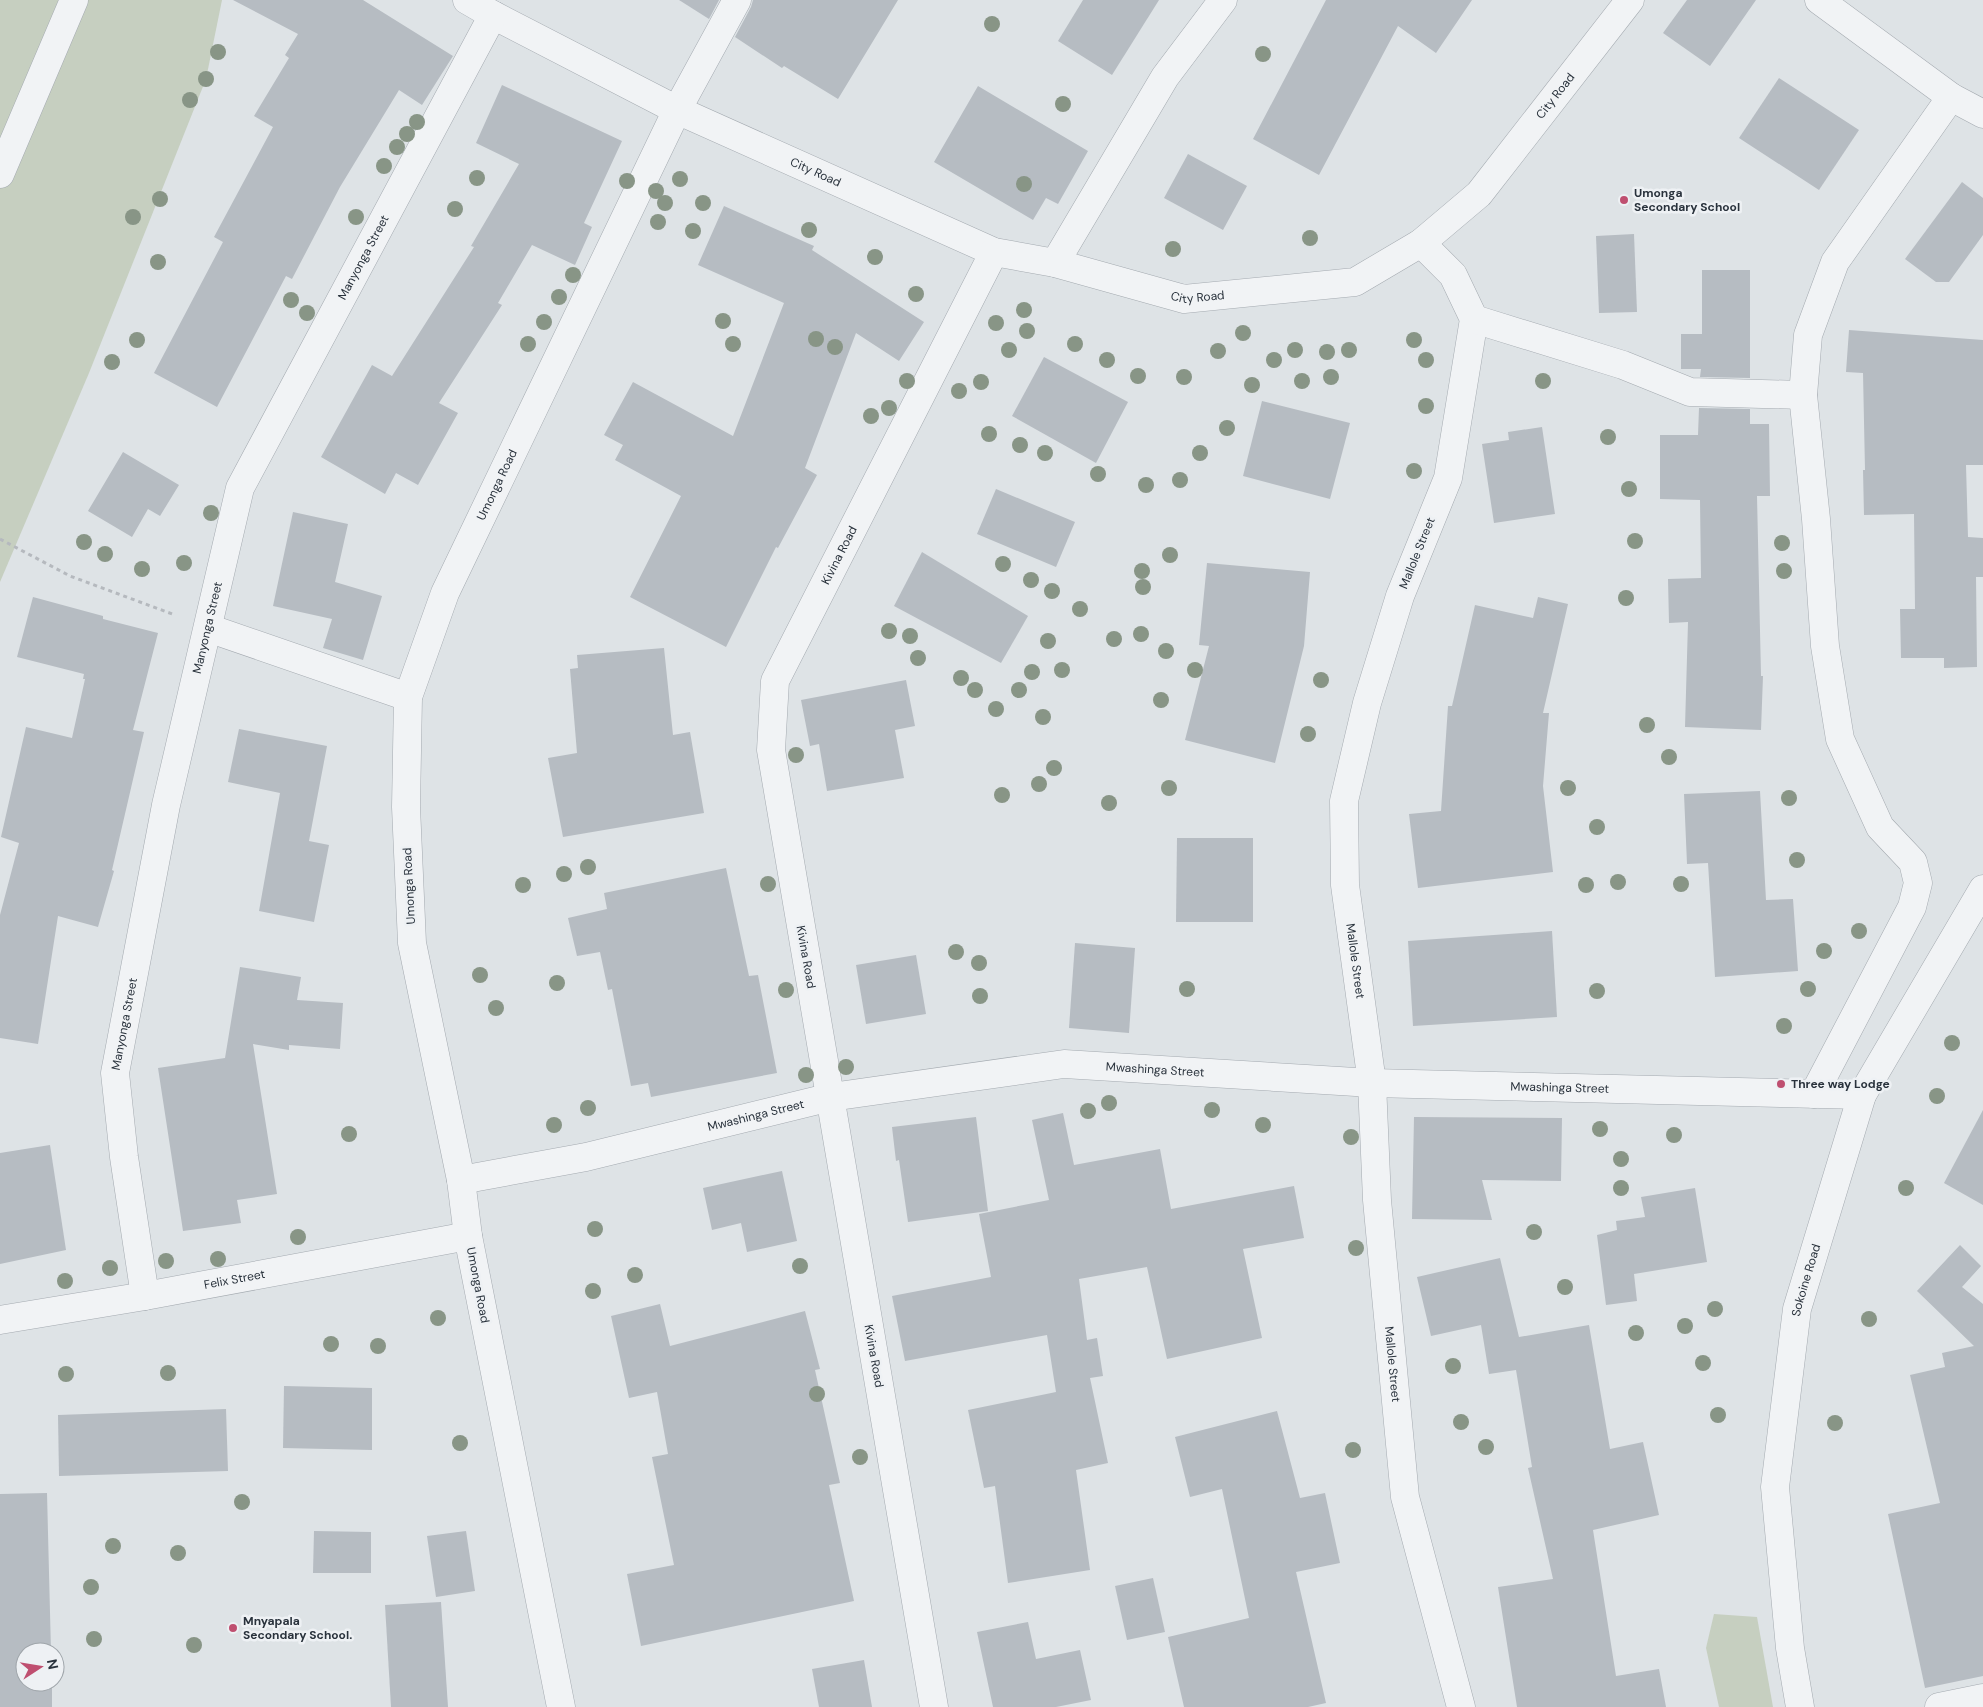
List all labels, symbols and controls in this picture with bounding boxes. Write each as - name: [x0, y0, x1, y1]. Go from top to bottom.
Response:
- street label: City Road: [1532, 70, 1578, 122]
- street label: City Road: [788, 154, 844, 190]
- place label: Umonga Secondary School: [1634, 185, 1740, 215]
- marker: Umonga Secondary School: [1618, 194, 1630, 206]
- street label: Manyonga Street: [334, 212, 393, 303]
- street label: City Road: [1169, 287, 1225, 307]
- street label: Umonga Road: [473, 447, 521, 523]
- street label: Mallole Street: [1395, 515, 1439, 591]
- street label: Kivina Road: [818, 523, 861, 587]
- street label: Manyonga Street: [189, 580, 226, 675]
- street label: Umonga Road: [399, 847, 419, 925]
- street label: Mallole Street: [1342, 922, 1368, 1000]
- street label: Kivina Road: [793, 924, 819, 990]
- street label: Manyonga Street: [108, 976, 141, 1072]
- street label: Mwashinga Street: [1105, 1059, 1205, 1081]
- place label: Three way Lodge: [1791, 1076, 1890, 1092]
- street label: Mwashinga Street: [1510, 1078, 1610, 1097]
- marker: Three way Lodge: [1775, 1078, 1787, 1090]
- street label: Mwashinga Street: [706, 1096, 806, 1135]
- street label: Sokoine Road: [1788, 1242, 1824, 1317]
- street label: Umonga Road: [463, 1246, 493, 1324]
- street label: Felix Street: [203, 1266, 267, 1293]
- street label: Kivina Road: [861, 1323, 887, 1389]
- street label: Mallole Street: [1381, 1326, 1404, 1403]
- place label: Mnyapala Secondary School.: [243, 1613, 352, 1643]
- marker: Mnyapala Secondary School.: [227, 1622, 239, 1634]
- north arrow: [15, 1642, 65, 1692]
- text: N: [43, 1657, 63, 1671]

